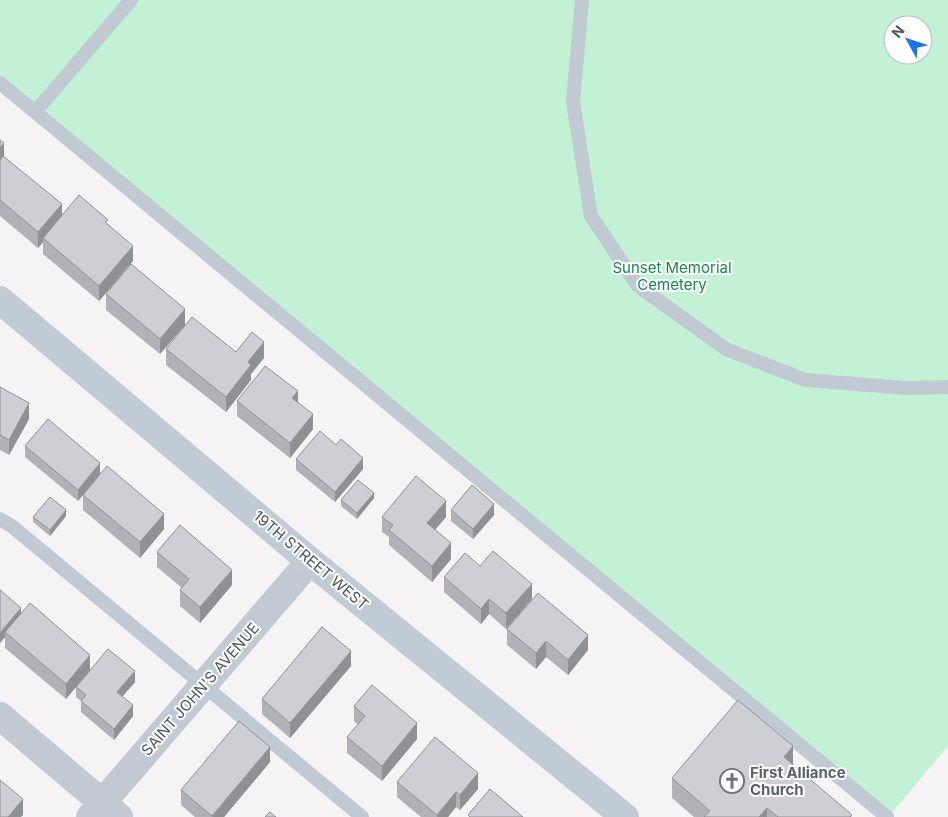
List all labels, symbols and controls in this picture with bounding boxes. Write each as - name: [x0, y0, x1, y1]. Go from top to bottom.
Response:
- north arrow: [883, 15, 933, 65]
- text: N: [888, 22, 908, 41]
- park label: Sunset Memorial Cemetery: [612, 258, 732, 294]
- street label: 19TH STREET WEST: [250, 506, 372, 614]
- street label: SAINT JOHN'S AVENUE: [137, 619, 263, 759]
- place label: First Alliance Church: [750, 763, 846, 799]
- church icon: First Alliance Church: [719, 768, 745, 794]

